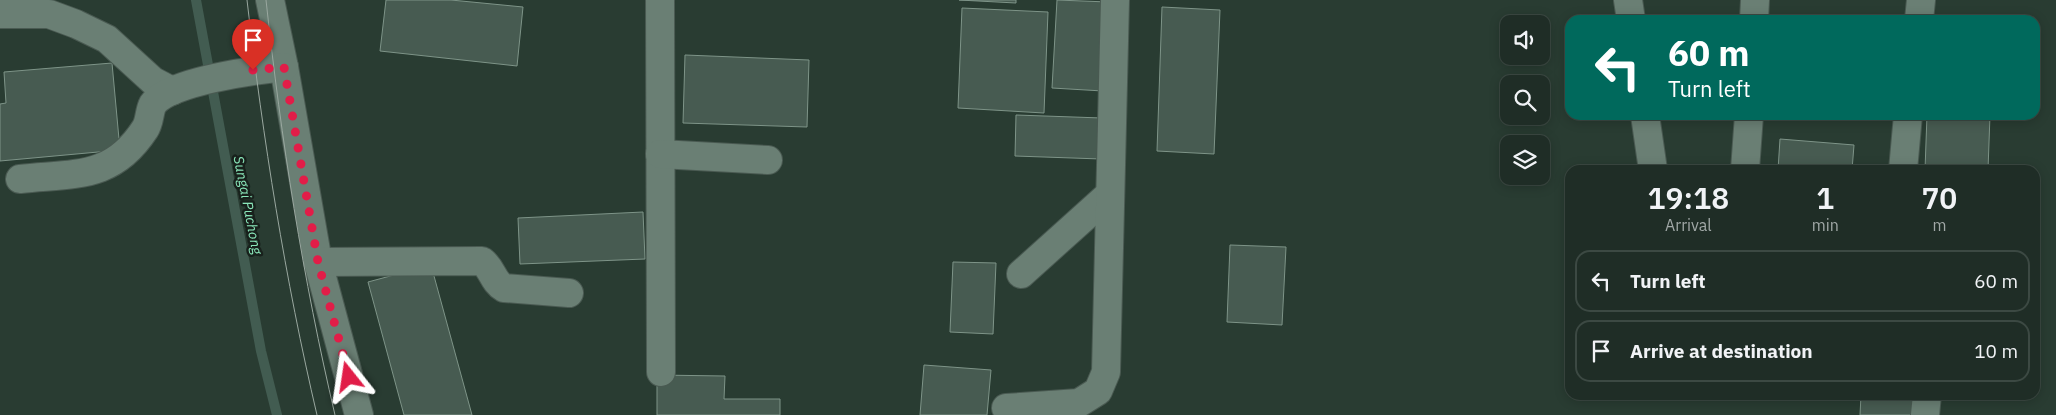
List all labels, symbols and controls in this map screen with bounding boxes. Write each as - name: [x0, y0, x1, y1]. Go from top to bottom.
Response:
- map controls: [1500, 15, 1550, 185]
- button: sound: [1500, 15, 1550, 65]
- pin: [232, 19, 274, 70]
- icon: arrive: [239, 26, 267, 54]
- text: 60 m: [1668, 30, 1750, 76]
- icon: left: [1585, 35, 1650, 100]
- text: Turn left: [1668, 74, 1751, 103]
- button: search: [1500, 75, 1550, 125]
- button: layers: [1500, 135, 1550, 185]
- water label: Sungai Puchong: [230, 154, 267, 257]
- text: 19:18: [1648, 178, 1729, 217]
- text: 1: [1816, 178, 1834, 217]
- text: 70: [1921, 178, 1957, 217]
- text: Arrival: [1665, 215, 1712, 235]
- text: min: [1812, 215, 1839, 235]
- text: m: [1932, 215, 1946, 235]
- icon: left: [1587, 267, 1615, 295]
- text: Turn left: [1630, 269, 1706, 293]
- text: 60 m: [1974, 269, 2018, 293]
- icon: arrive: [1587, 337, 1615, 365]
- text: Arrive at destination: [1630, 339, 1813, 363]
- text: 10 m: [1974, 339, 2018, 363]
- position arrow: [322, 350, 374, 402]

